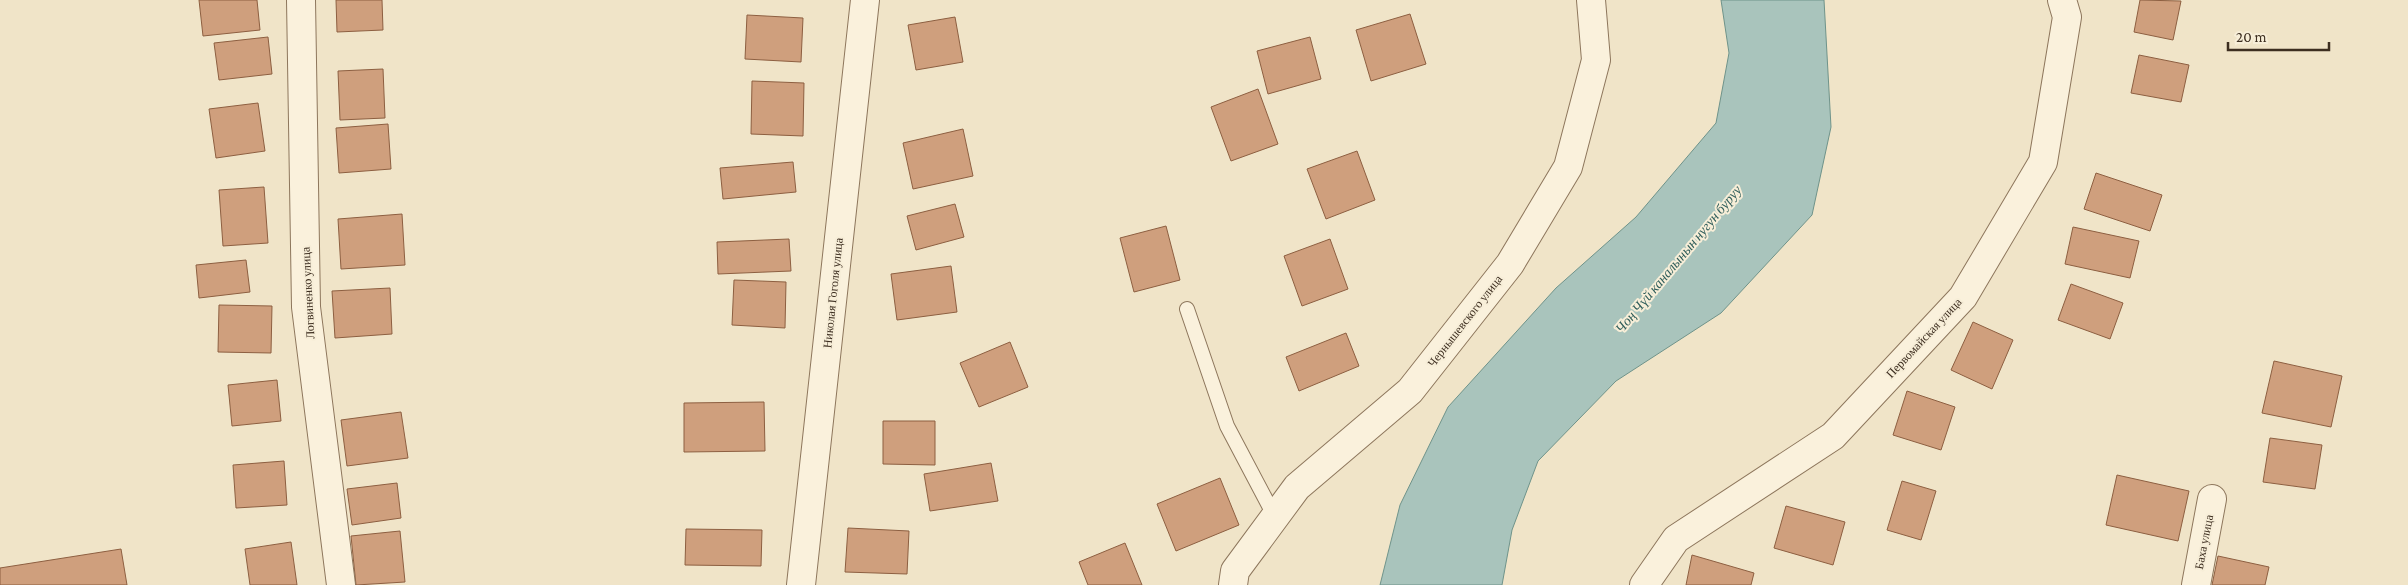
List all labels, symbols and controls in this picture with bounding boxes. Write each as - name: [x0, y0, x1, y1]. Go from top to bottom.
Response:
- scale bar: [2228, 20, 2329, 52]
- text: 20 m: [2236, 29, 2267, 45]
- water label: Чоң Чүй каналынын нугун буруу: [1612, 181, 1745, 336]
- street label: Николая Гоголя улица: [820, 236, 846, 349]
- street label: Логвиненко улица: [299, 246, 317, 339]
- street label: Чернышевского улица: [1425, 272, 1506, 370]
- street label: Первомайская улица: [1883, 295, 1965, 381]
- street label: Баха улица: [2192, 513, 2216, 570]

